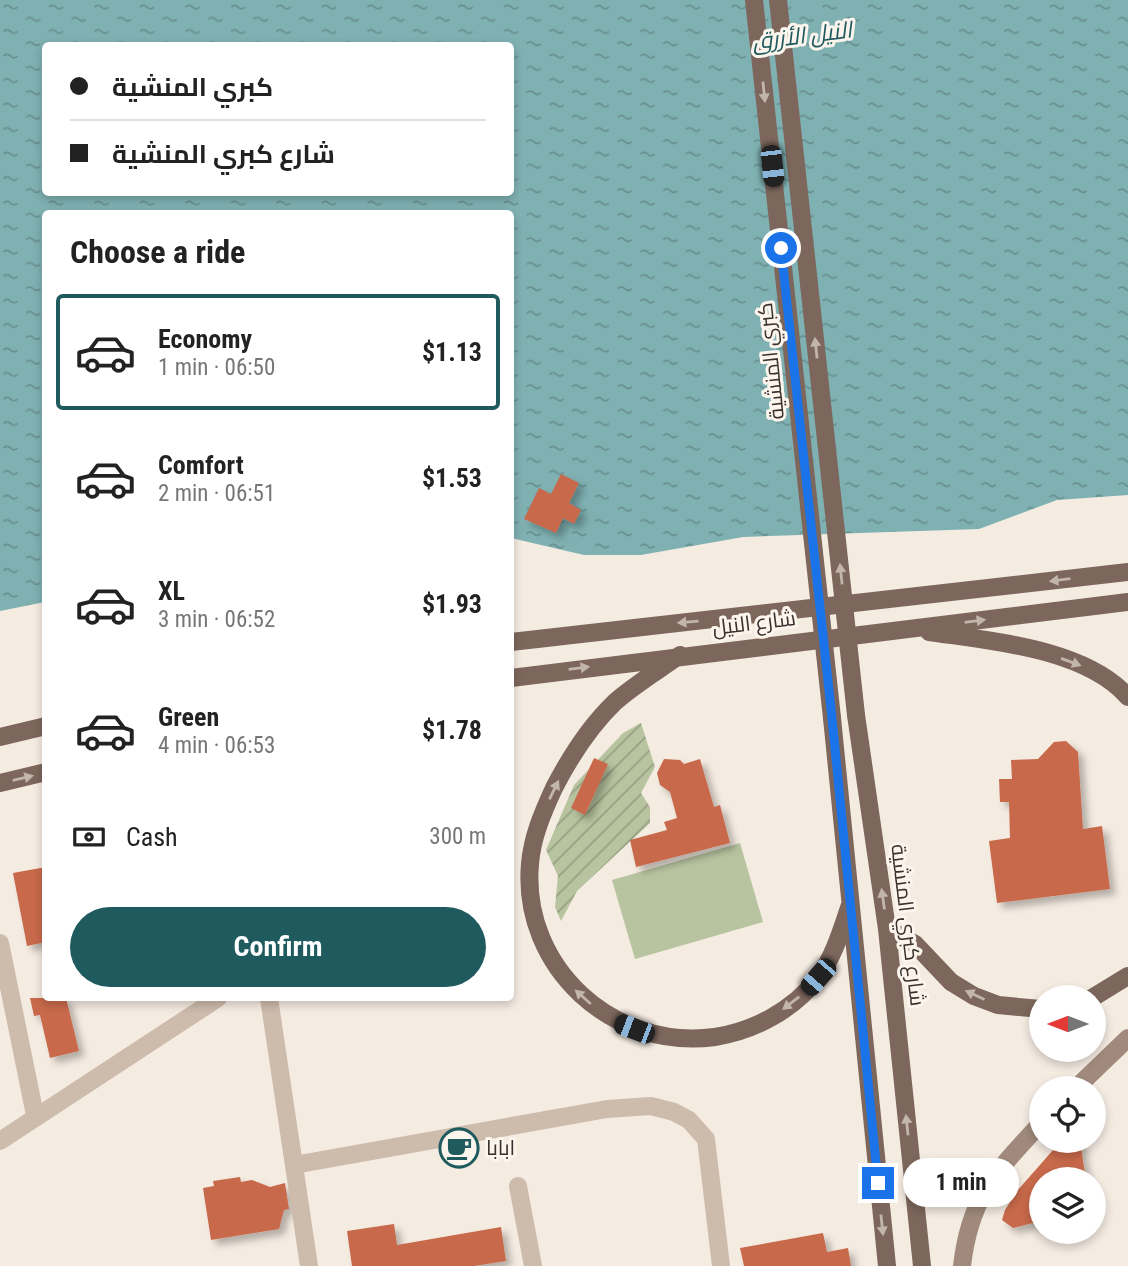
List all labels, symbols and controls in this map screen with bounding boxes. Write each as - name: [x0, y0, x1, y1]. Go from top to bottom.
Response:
- water label: النيل الأزرق: [751, 16, 856, 57]
- text: كبري المنشية: [112, 72, 273, 102]
- one-way arrow: [759, 81, 770, 103]
- text: شارع كبري المنشية: [112, 139, 335, 169]
- car: [760, 144, 785, 188]
- route start: [765, 232, 797, 264]
- text: Choose a ride: [70, 233, 245, 271]
- street label: كبري المنشية: [753, 301, 793, 421]
- icon: car: [74, 321, 137, 384]
- text: Economy: [158, 324, 252, 354]
- text: $1.13: [422, 337, 482, 367]
- one-way arrow: [810, 337, 821, 359]
- text: 1 min · 06:50: [158, 354, 275, 381]
- icon: car: [74, 447, 137, 510]
- text: Comfort: [158, 450, 244, 480]
- text: $1.53: [422, 463, 482, 493]
- text: 2 min · 06:51: [158, 480, 275, 507]
- one-way arrow: [835, 563, 846, 585]
- icon: car: [74, 573, 137, 636]
- one-way arrow: [1049, 575, 1071, 586]
- text: XL: [158, 576, 185, 606]
- text: $1.93: [422, 589, 482, 619]
- text: 3 min · 06:52: [158, 606, 275, 633]
- street label: شارع النيل: [711, 606, 797, 642]
- one-way arrow: [964, 615, 986, 626]
- one-way arrow: [677, 617, 699, 628]
- one-way arrow: [1061, 656, 1082, 667]
- one-way arrow: [568, 663, 590, 674]
- icon: car: [74, 699, 137, 762]
- text: Green: [158, 702, 219, 732]
- text: $1.78: [422, 715, 482, 745]
- text: 4 min · 06:53: [158, 732, 275, 759]
- one-way arrow: [12, 772, 34, 783]
- one-way arrow: [548, 780, 559, 800]
- icon: cash: [70, 818, 108, 856]
- text: Cash: [126, 822, 178, 852]
- text: 300 m: [429, 823, 486, 850]
- street label: شارع كبري المنشية: [882, 843, 930, 1008]
- one-way arrow: [877, 888, 888, 910]
- button: Confirm: [70, 907, 486, 987]
- car: [797, 954, 840, 1000]
- north arrow: [1029, 985, 1106, 1062]
- map controls: [1029, 985, 1106, 1244]
- one-way arrow: [574, 989, 592, 1005]
- one-way arrow: [965, 989, 985, 1001]
- one-way arrow: [782, 996, 800, 1011]
- car: [611, 1012, 658, 1046]
- button: locate: [1029, 1076, 1106, 1153]
- one-way arrow: [901, 1114, 912, 1136]
- cafe icon: ابابا: [438, 1127, 480, 1169]
- place label: ابابا: [486, 1136, 515, 1160]
- callout: 1 min: [903, 1158, 1018, 1208]
- route end: [862, 1167, 894, 1199]
- button: layers: [1029, 1167, 1106, 1244]
- text: 1 min: [935, 1169, 987, 1196]
- one-way arrow: [877, 1214, 888, 1236]

